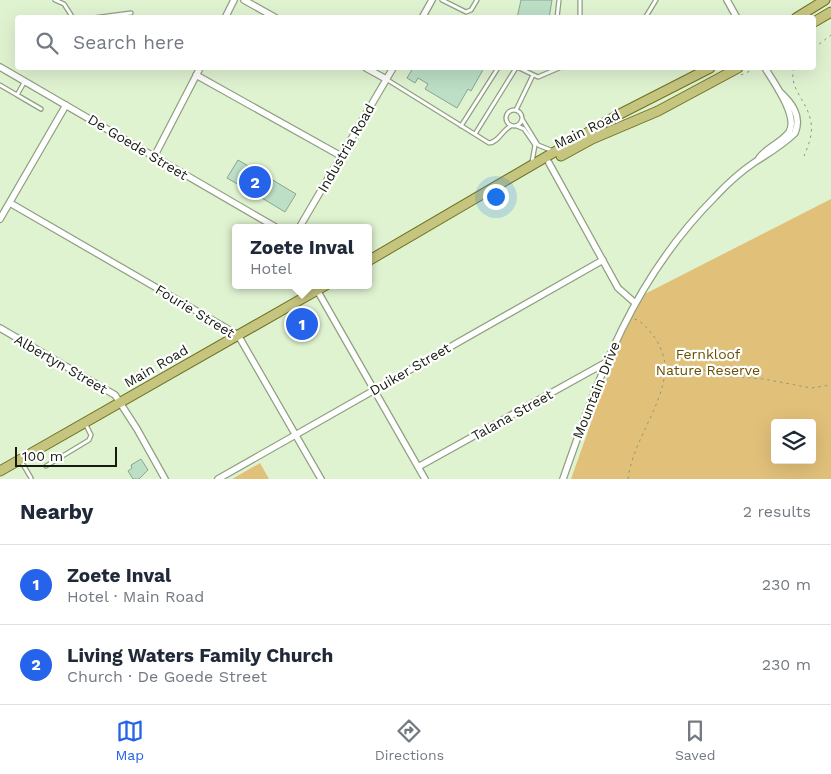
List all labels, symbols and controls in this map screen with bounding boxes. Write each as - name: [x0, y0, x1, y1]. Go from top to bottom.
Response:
- search box: [15, 15, 816, 70]
- icon: search: [33, 29, 61, 57]
- text: Search here: [73, 31, 184, 54]
- street label: Industria Road: [314, 101, 378, 195]
- street label: Main Road: [552, 106, 622, 152]
- street label: De Goede Street: [85, 111, 191, 183]
- pin: 2: [239, 163, 271, 201]
- your location: [483, 184, 509, 210]
- popup: [232, 224, 372, 289]
- text: Zoete Inval: [250, 236, 354, 259]
- text: Hotel: [250, 259, 292, 278]
- street label: Fourie Street: [153, 281, 237, 341]
- pin: 1: [286, 305, 318, 343]
- street label: Albertyn Street: [12, 331, 110, 397]
- street label: Duiker Street: [367, 339, 453, 399]
- street label: Mountain Drive: [569, 339, 623, 441]
- street label: Main Road: [121, 341, 191, 391]
- park label: Fernkloof Nature Reserve: [656, 346, 760, 378]
- street label: Talana Street: [469, 386, 556, 444]
- map controls: [771, 419, 816, 464]
- button: layers: [771, 419, 816, 464]
- scale bar: [15, 444, 118, 467]
- text: 100 m: [22, 448, 63, 464]
- text: Nearby: [20, 499, 93, 524]
- text: 2 results: [743, 502, 811, 521]
- text: Zoete Inval: [67, 564, 171, 587]
- text: 1: [33, 575, 39, 594]
- text: 230 m: [762, 575, 811, 594]
- text: Hotel · Main Road: [67, 587, 204, 606]
- text: Living Waters Family Church: [67, 644, 333, 667]
- text: 2: [31, 655, 41, 674]
- text: 230 m: [762, 655, 811, 674]
- text: Church · De Goede Street: [67, 667, 267, 686]
- tab: Map: [115, 717, 144, 763]
- tab: Directions: [375, 717, 444, 763]
- tab: Saved: [675, 717, 716, 763]

